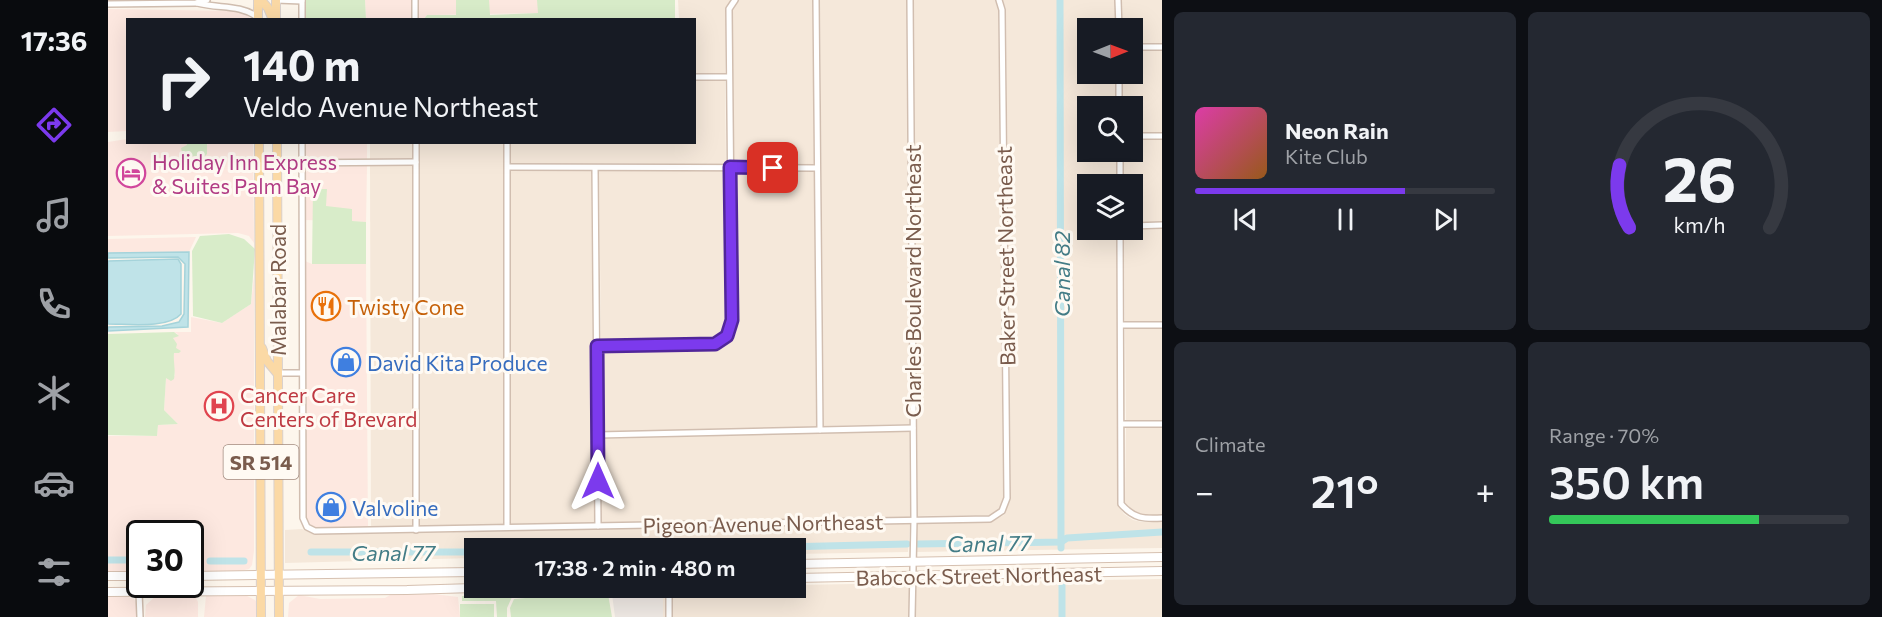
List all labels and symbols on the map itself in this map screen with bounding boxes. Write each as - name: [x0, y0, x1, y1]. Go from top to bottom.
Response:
- north arrow: [1077, 18, 1143, 84]
- pin: [747, 142, 798, 193]
- street label: Charles Boulevard Northeast: [900, 144, 925, 418]
- street label: Baker Street Northeast: [991, 146, 1019, 366]
- place label: Holiday Inn Express & Suites Palm Bay: [152, 149, 337, 198]
- hotel icon: Holiday Inn Express & Suites Palm Bay: [115, 157, 147, 189]
- street label: Malabar Road: [265, 224, 290, 356]
- water label: Canal 82: [1048, 230, 1075, 317]
- restaurant icon: Twisty Cone: [310, 290, 342, 322]
- place label: Twisty Cone: [347, 294, 464, 319]
- shop icon: David Kita Produce: [330, 346, 362, 378]
- place label: David Kita Produce: [367, 350, 548, 375]
- place label: Cancer Care Centers of Brevard: [240, 382, 417, 431]
- hospital icon: Cancer Care Centers of Brevard: [203, 390, 235, 422]
- road number: SR 514: [224, 445, 298, 479]
- position arrow: [566, 449, 630, 513]
- shop icon: Valvoline: [315, 491, 347, 523]
- place label: Valvoline: [352, 495, 438, 520]
- street label: Pigeon Avenue Northeast: [642, 508, 884, 538]
- speed limit sign: 30: [126, 520, 204, 598]
- water label: Canal 77: [947, 529, 1032, 557]
- water label: Canal 77: [351, 539, 436, 566]
- street label: Babcock Street Northeast: [855, 560, 1103, 590]

